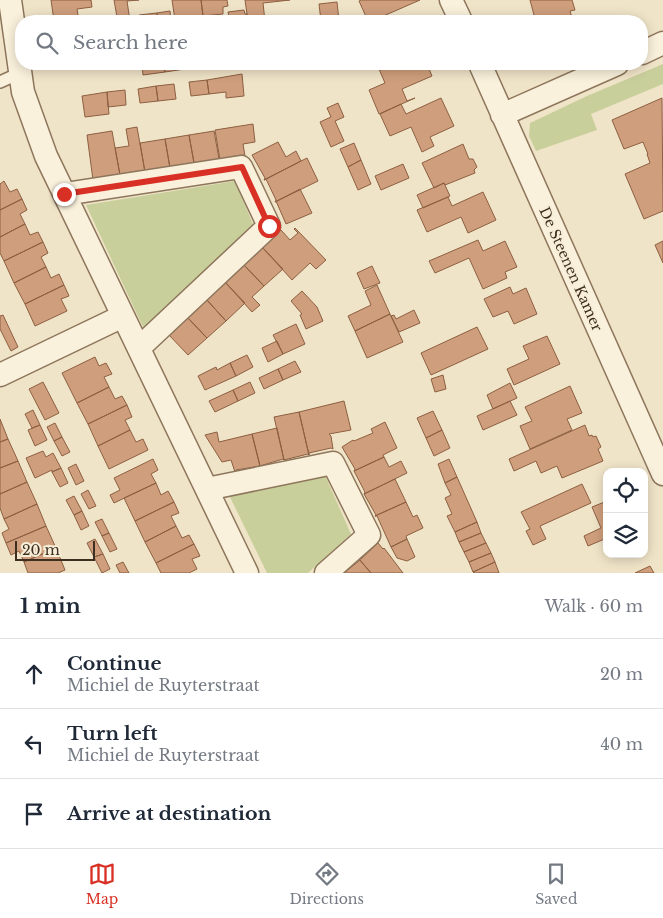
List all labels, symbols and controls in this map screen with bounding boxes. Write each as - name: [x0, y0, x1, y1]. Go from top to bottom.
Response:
- search box: [15, 15, 648, 70]
- icon: search: [33, 29, 61, 57]
- text: Search here: [73, 31, 188, 54]
- route end: [53, 183, 76, 206]
- street label: De Steenen Kamer: [535, 204, 607, 334]
- route start: [258, 215, 281, 238]
- map controls: [603, 468, 648, 558]
- button: locate: [603, 468, 648, 513]
- button: layers: [603, 513, 648, 558]
- scale bar: [15, 538, 95, 561]
- text: 20 m: [22, 541, 60, 559]
- text: 1 min: [20, 593, 81, 619]
- text: Walk · 60 m: [545, 596, 643, 616]
- text: Continue: [67, 652, 162, 675]
- icon: ahead: [20, 660, 48, 688]
- text: 20 m: [600, 664, 643, 684]
- text: Michiel de Ruyterstraat: [67, 675, 260, 695]
- text: Turn left: [67, 722, 158, 745]
- icon: left: [20, 730, 48, 758]
- text: 40 m: [600, 734, 643, 754]
- text: Michiel de Ruyterstraat: [67, 745, 260, 765]
- icon: arrive: [20, 800, 48, 828]
- text: Arrive at destination: [67, 802, 271, 825]
- tab: Map: [86, 860, 118, 908]
- tab: Directions: [289, 860, 364, 908]
- tab: Saved: [535, 860, 577, 908]

